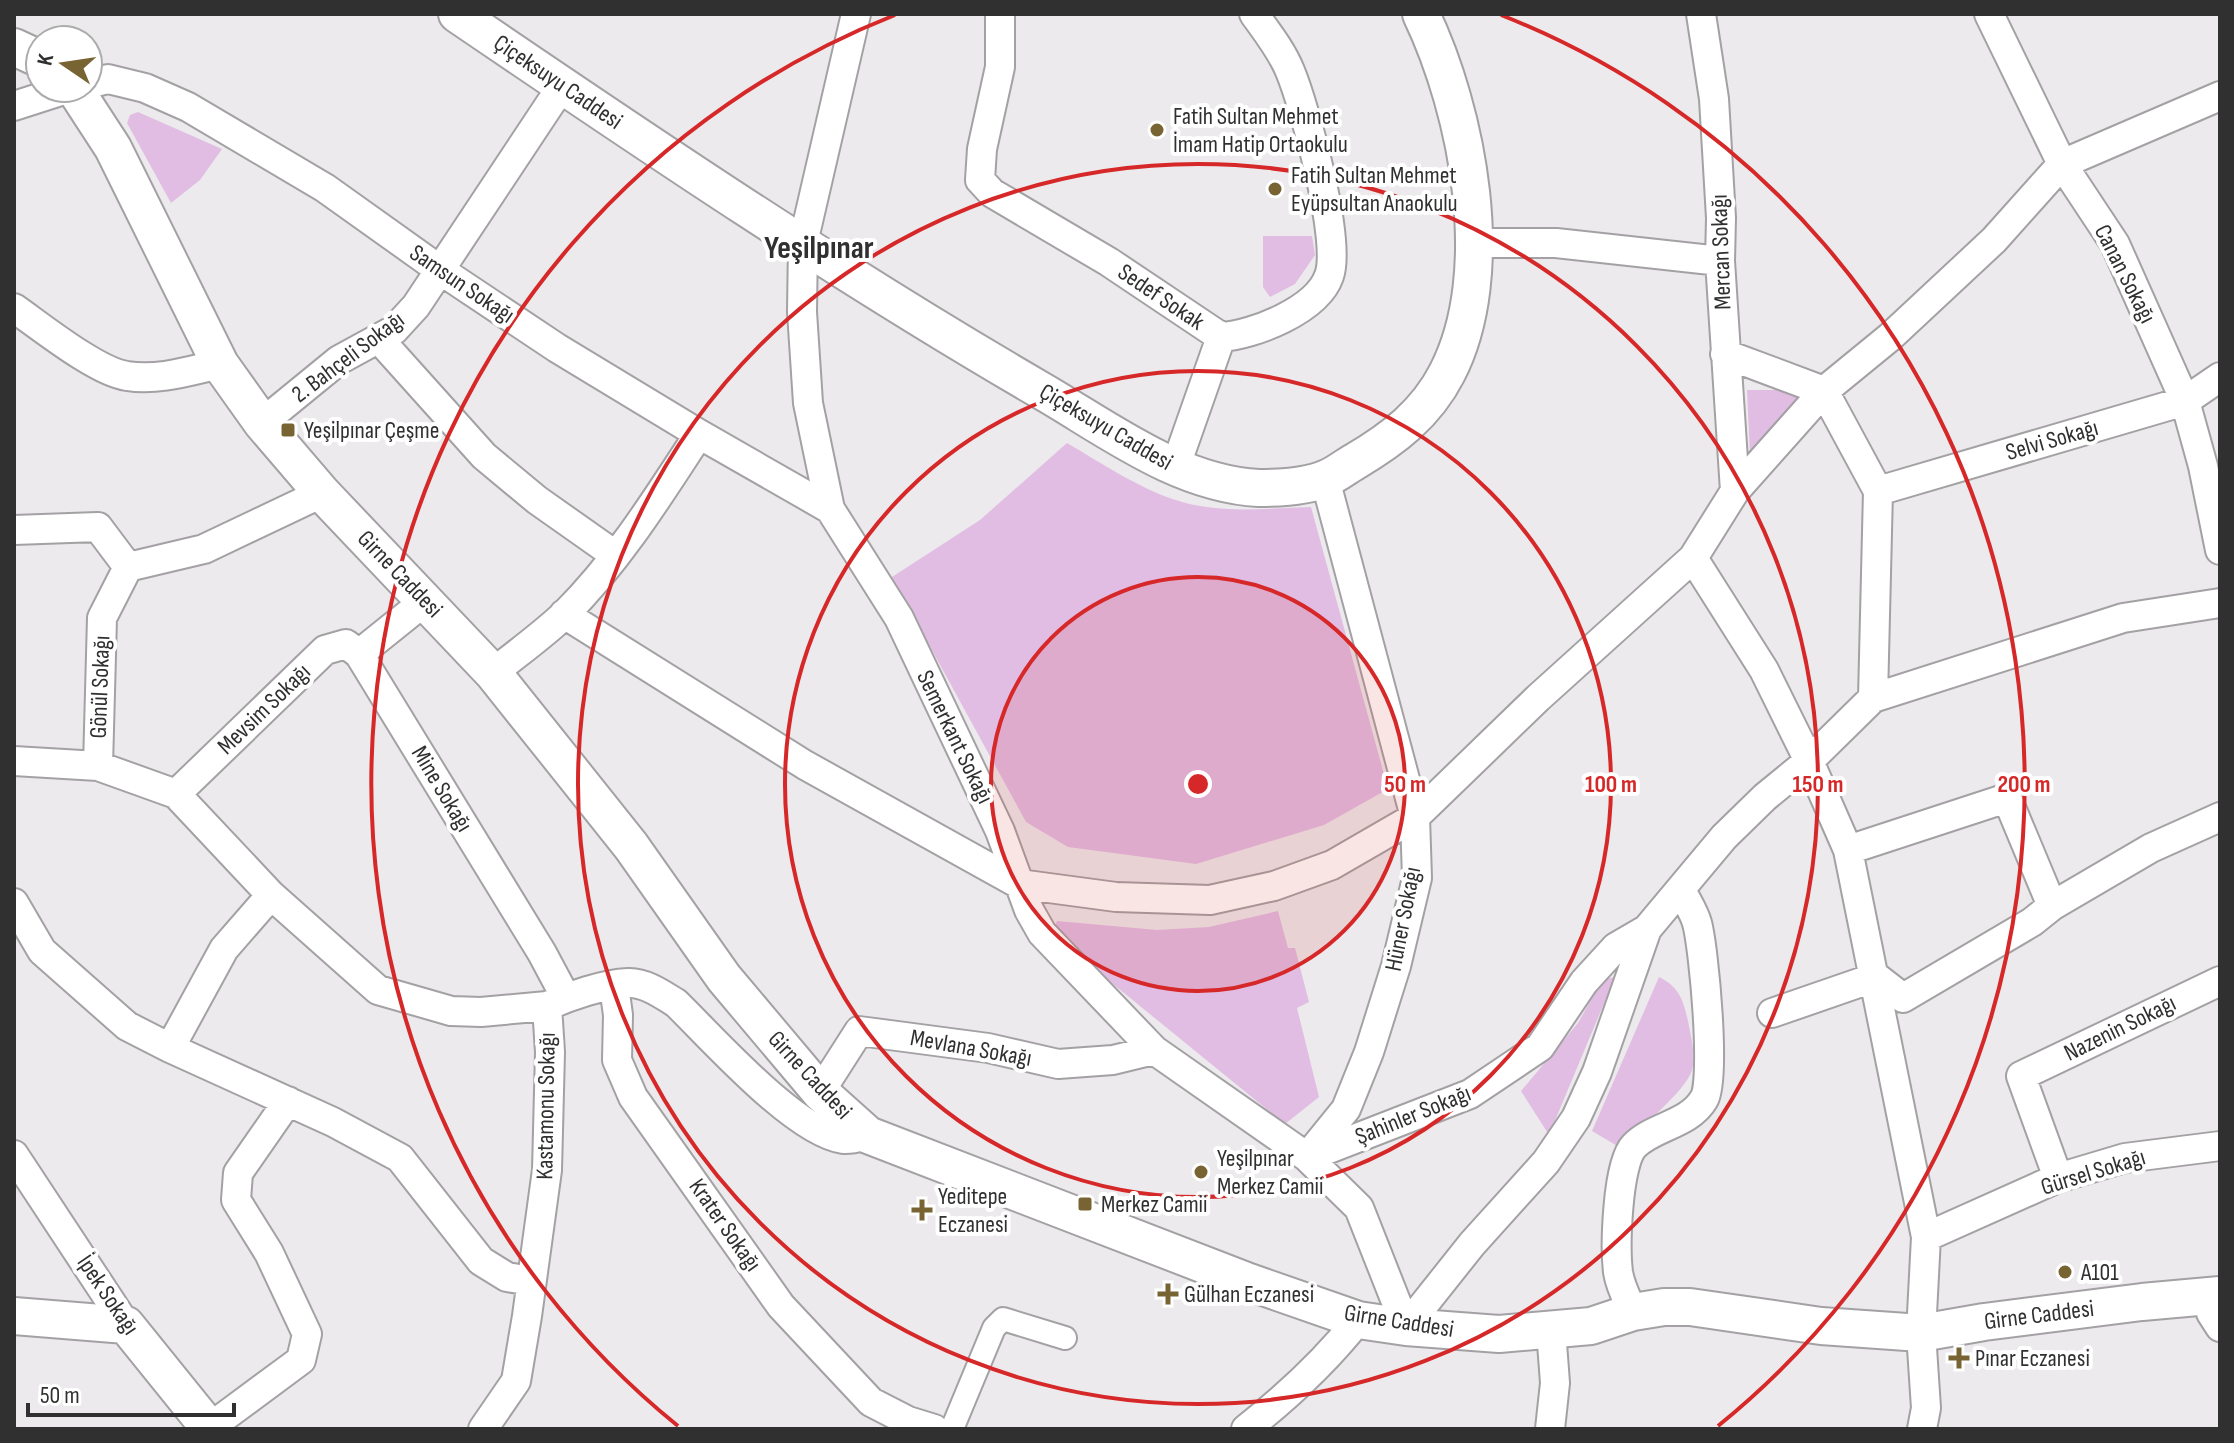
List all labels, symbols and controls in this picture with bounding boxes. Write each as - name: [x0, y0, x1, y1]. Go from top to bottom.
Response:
- north arrow: [24, 24, 104, 104]
- street label: Çiçeksuyu Caddesi: [488, 28, 628, 136]
- text: K: [32, 51, 60, 68]
- place label: Fatih Sultan Mehmet İmam Hatip Ortaokulu: [1173, 102, 1348, 159]
- marker: Fatih Sultan Mehmet İmam Hatip Ortaokulu: [1148, 121, 1166, 139]
- place label: Fatih Sultan Mehmet Eyüpsultan Anaokulu: [1291, 161, 1458, 218]
- marker: Fatih Sultan Mehmet Eyüpsultan Anaokulu: [1266, 180, 1284, 198]
- street label: Mercan Sokağı: [1704, 194, 1738, 310]
- street label: Canan Sokağı: [2088, 220, 2162, 328]
- district label: Yeşilpınar: [764, 229, 874, 268]
- street label: Samsun Sokağı: [404, 238, 520, 330]
- street label: Sedef Sokak: [1112, 258, 1210, 336]
- street label: 2. Bahçeli Sokağı: [286, 305, 410, 409]
- street label: Çiçeksuyu Caddesi: [1034, 377, 1178, 477]
- street label: Selvi Sokağı: [2003, 413, 2101, 467]
- place label: Yeşilpınar Çeşme: [304, 416, 439, 445]
- marker: Yeşilpınar Çeşme: [279, 421, 297, 439]
- street label: Girne Caddesi: [351, 524, 449, 624]
- street label: Gönül Sokağı: [84, 635, 116, 739]
- street label: Mevsim Sokağı: [211, 658, 317, 760]
- street label: Semerkant Sokağı: [910, 666, 1000, 808]
- street label: Mine Sokağı: [405, 741, 479, 837]
- centre of rings: [1184, 770, 1212, 798]
- text: 50 m: [1384, 770, 1426, 799]
- text: 100 m: [1585, 770, 1637, 799]
- text: 150 m: [1792, 770, 1844, 799]
- text: 200 m: [1997, 770, 2051, 799]
- street label: Hüner Sokağı: [1379, 864, 1427, 974]
- street label: Nazenin Sokağı: [2059, 988, 2181, 1068]
- street label: Mevlana Sokağı: [908, 1023, 1034, 1073]
- street label: Girne Caddesi: [762, 1025, 858, 1125]
- street label: Kastamonu Sokağı: [530, 1032, 562, 1180]
- street label: Şahinler Sokağı: [1351, 1079, 1475, 1151]
- street label: Gürsel Sokağı: [2037, 1142, 2149, 1202]
- place label: Yeşilpınar Merkez Camii: [1217, 1144, 1323, 1201]
- marker: Yeşilpınar Merkez Camii: [1192, 1163, 1210, 1181]
- street label: Krater Sokağı: [683, 1173, 767, 1277]
- place label: Yeditepe Eczanesi: [938, 1182, 1008, 1239]
- place label: Merkez Camii: [1101, 1190, 1207, 1219]
- marker: Merkez Camii: [1076, 1195, 1094, 1213]
- marker: Yeditepe Eczanesi: [913, 1201, 931, 1219]
- street label: İpek Sokağı: [71, 1250, 145, 1340]
- place label: A101: [2080, 1258, 2119, 1287]
- marker: A101: [2056, 1263, 2074, 1281]
- place label: Gülhan Eczanesi: [1184, 1280, 1314, 1309]
- marker: Gülhan Eczanesi: [1159, 1285, 1177, 1303]
- street label: Girne Caddesi: [1982, 1294, 2096, 1336]
- street label: Girne Caddesi: [1342, 1298, 1456, 1344]
- place label: Pınar Eczanesi: [1975, 1344, 2090, 1373]
- marker: Pınar Eczanesi: [1950, 1349, 1968, 1367]
- scale bar: [28, 1367, 234, 1417]
- text: 50 m: [40, 1381, 80, 1410]

